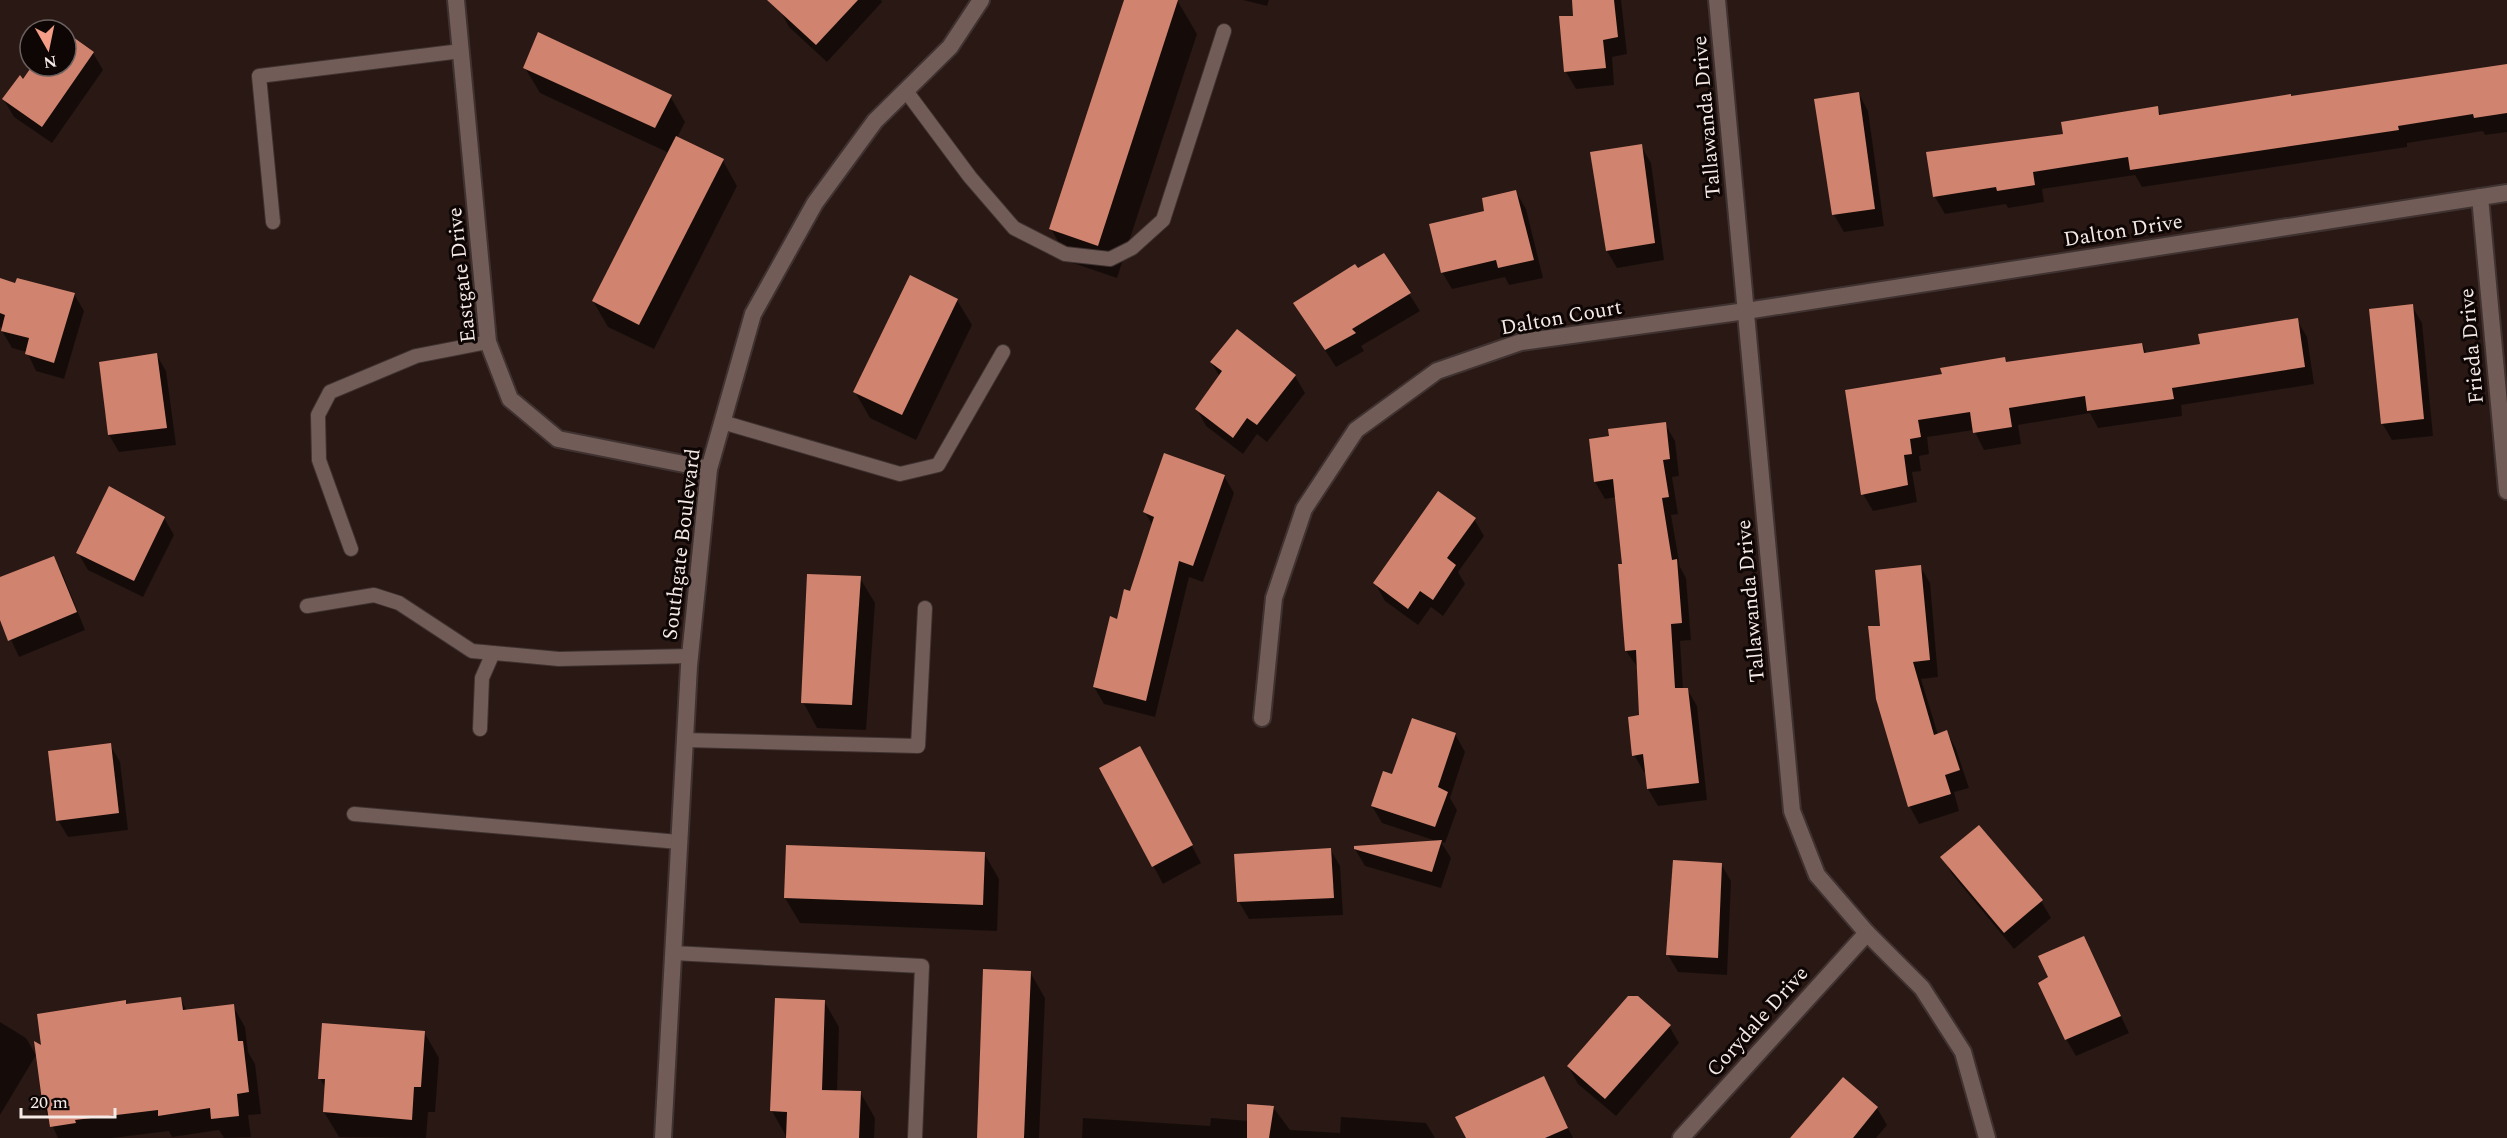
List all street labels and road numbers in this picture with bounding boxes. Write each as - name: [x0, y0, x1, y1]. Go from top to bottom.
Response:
- street label: Tallawanda Drive: [1684, 34, 1730, 200]
- street label: Eastgate Drive: [439, 206, 485, 344]
- street label: Dalton Drive: [2061, 206, 2185, 256]
- street label: Frieda Drive: [2451, 287, 2493, 405]
- street label: Dalton Court: [1498, 292, 1625, 344]
- street label: Southgate Boulevard: [654, 447, 710, 642]
- street label: Tallawanda Drive: [1728, 518, 1774, 684]
- street label: Corydale Drive: [1699, 959, 1816, 1084]

